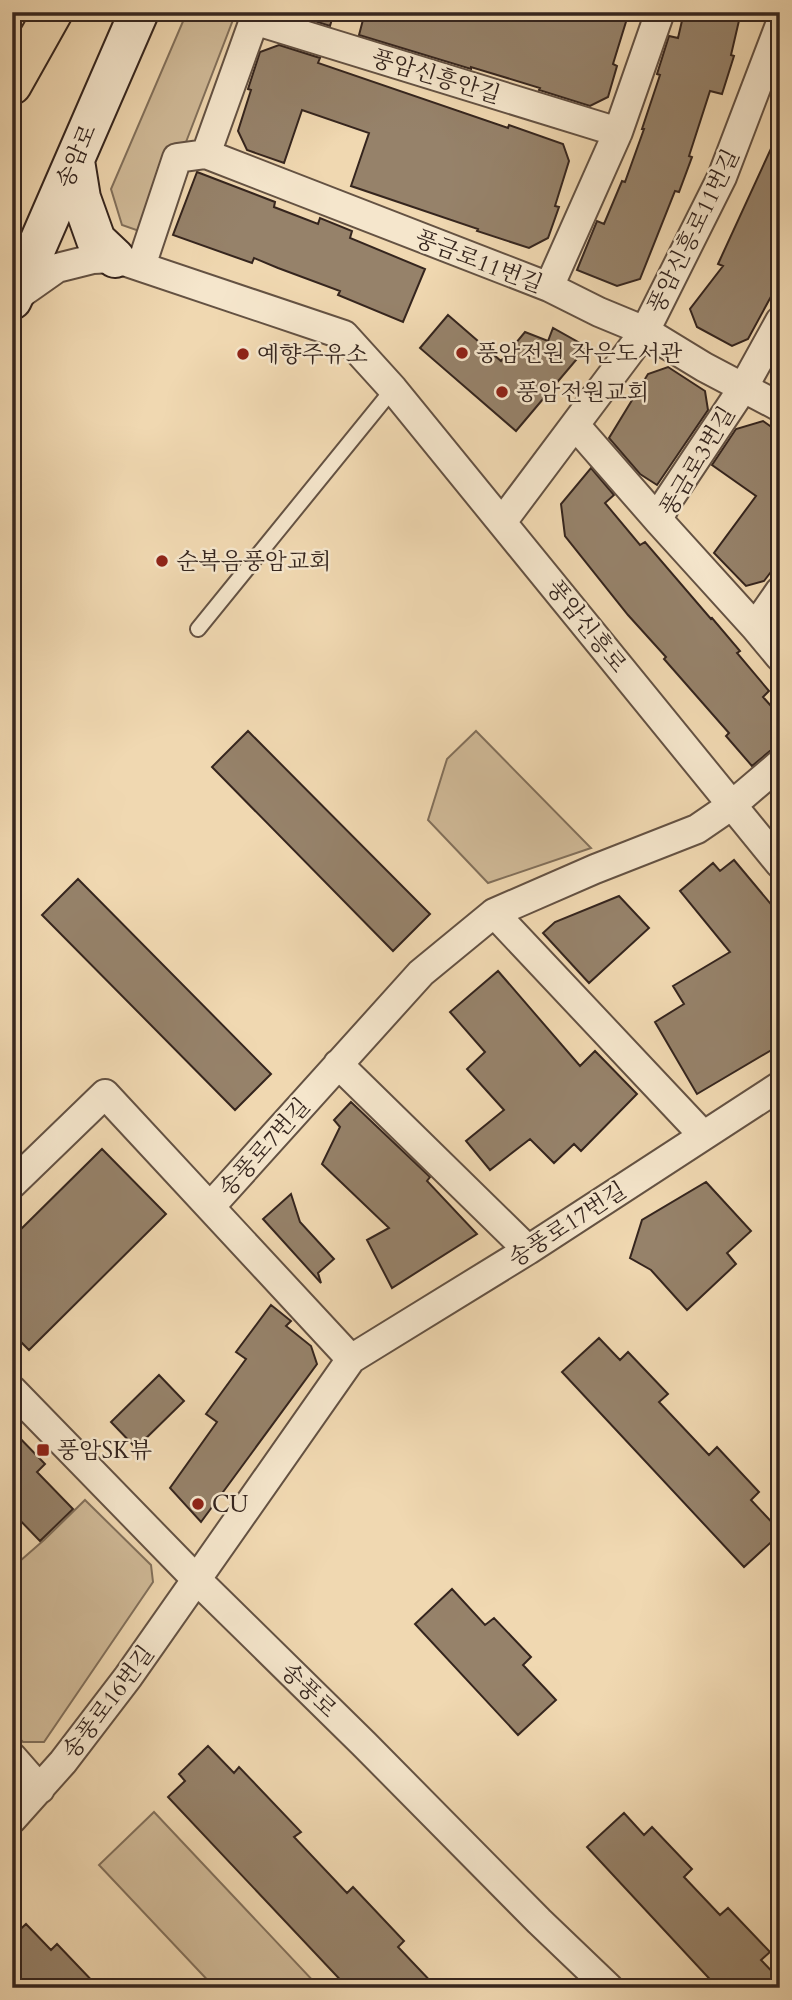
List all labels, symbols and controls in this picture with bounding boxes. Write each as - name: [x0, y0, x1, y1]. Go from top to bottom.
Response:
- street label: 풍암신흥안길: [368, 42, 504, 111]
- street label: 송암로: [49, 119, 104, 193]
- street label: 풍암신흥로11번길: [640, 144, 747, 318]
- street label: 풍금로11번길: [410, 223, 547, 300]
- place label: 풍암전원 작은도서관: [476, 338, 683, 369]
- place label: 예향주유소: [257, 339, 368, 370]
- marker: 풍암전원 작은도서관: [454, 345, 470, 361]
- marker: 예향주유소: [235, 346, 251, 362]
- place label: 풍암전원교회: [516, 377, 649, 408]
- marker: 풍암전원교회: [494, 384, 510, 400]
- street label: 풍금로3번길: [652, 401, 742, 522]
- place label: 순복음풍암교회: [176, 546, 332, 577]
- marker: 순복음풍암교회: [154, 553, 170, 569]
- street label: 풍암신흥로: [540, 573, 634, 679]
- street label: 송풍로7번길: [212, 1091, 317, 1203]
- street label: 송풍로17번길: [502, 1175, 632, 1274]
- place label: 풍암SK뷰: [57, 1435, 152, 1466]
- marker: 풍암SK뷰: [35, 1442, 51, 1458]
- place label: CU: [212, 1489, 249, 1520]
- marker: CU: [190, 1496, 206, 1512]
- street label: 송풍로16번길: [56, 1639, 161, 1765]
- street label: 송풍로: [274, 1656, 343, 1725]

